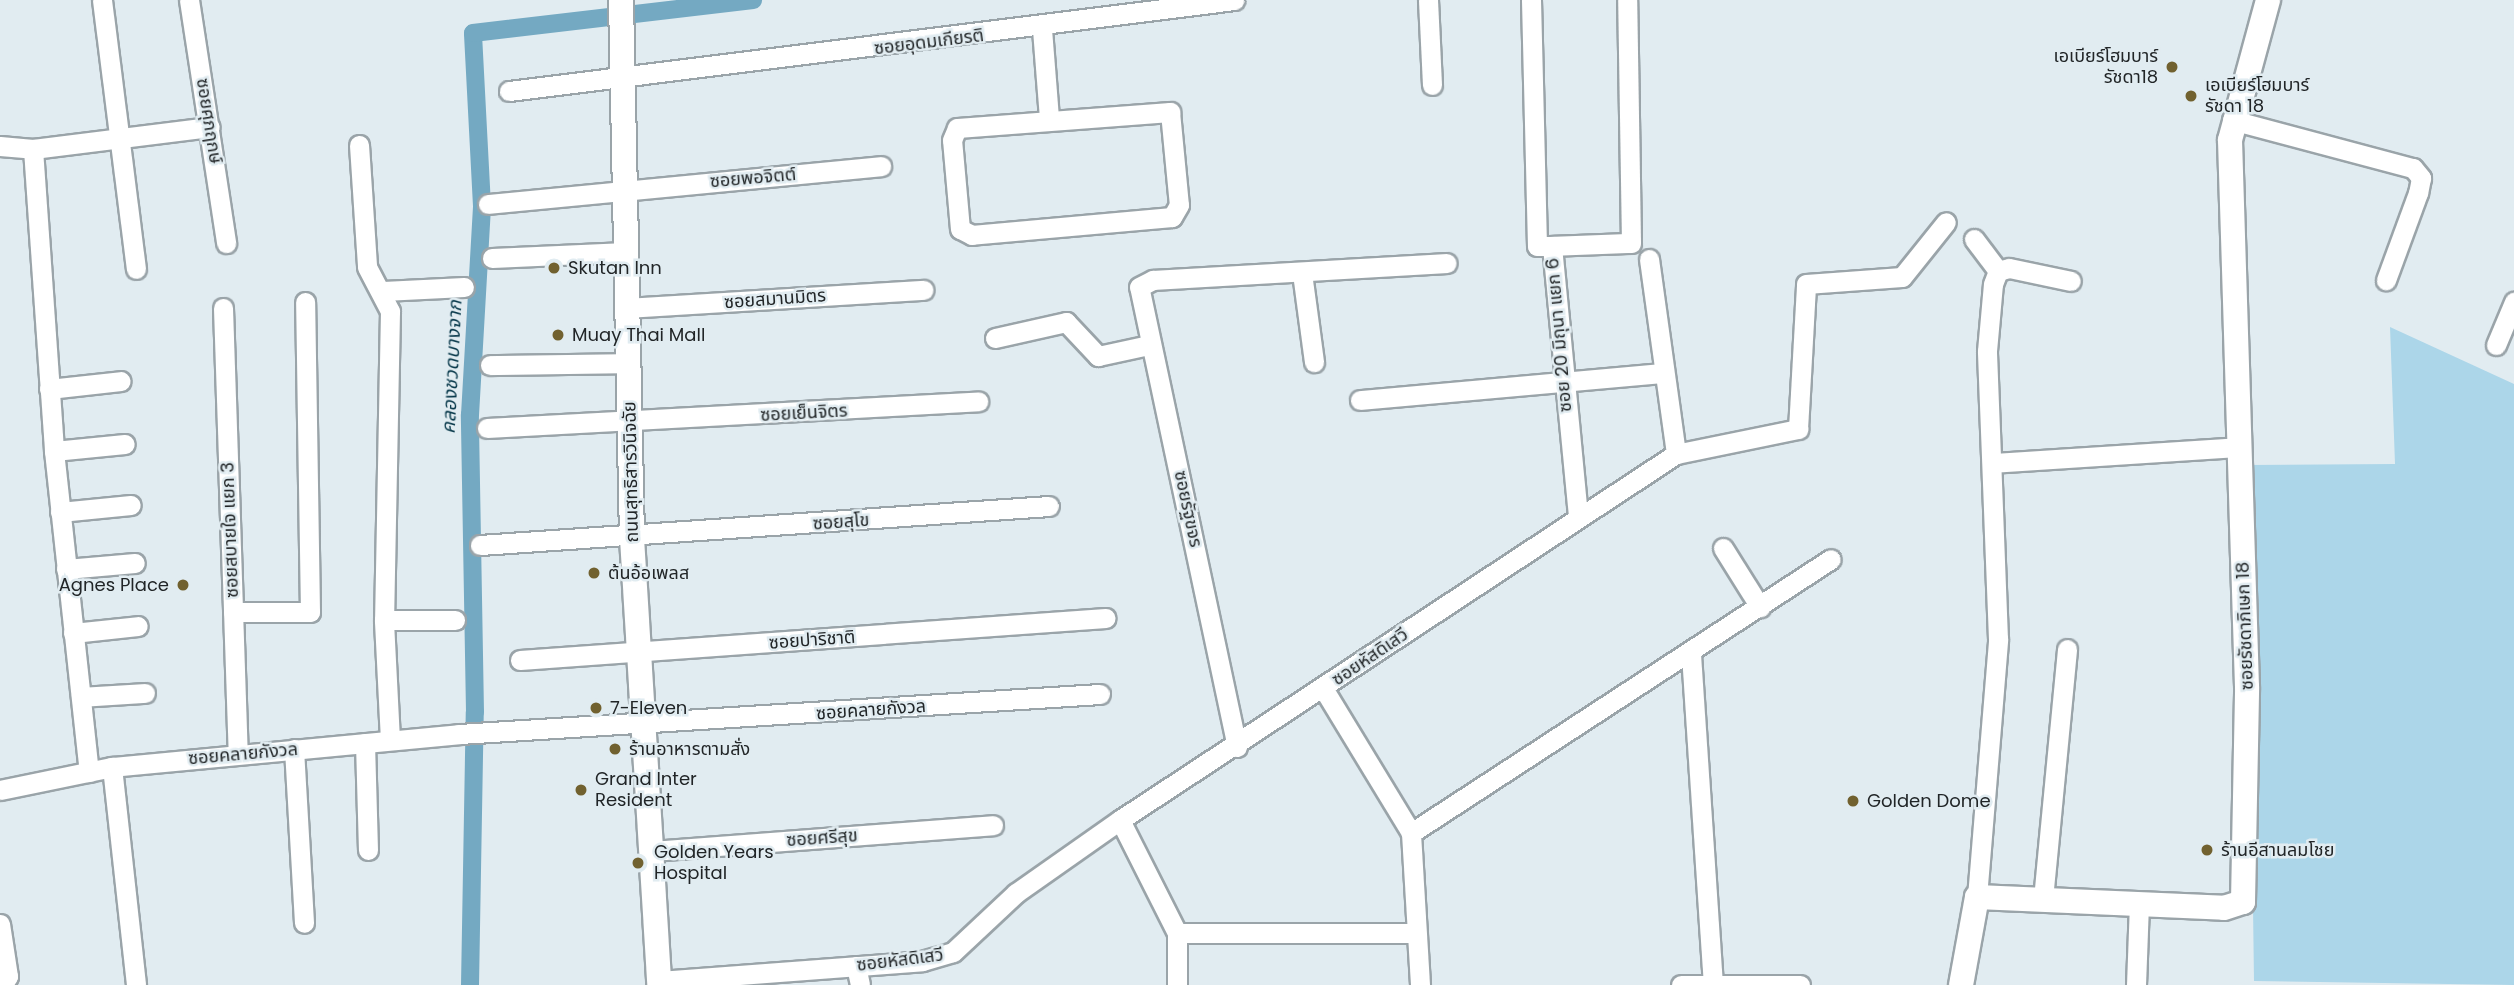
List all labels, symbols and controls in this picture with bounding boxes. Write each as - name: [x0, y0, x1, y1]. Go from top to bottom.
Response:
- street label: ซอยอุดมเกียรติ: [873, 25, 985, 59]
- place label: เอเบียร์โฮมบาร์ รัชดา18: [2054, 46, 2158, 88]
- marker: เอเบียร์โฮมบาร์ รัชดา18: [2164, 59, 2180, 75]
- place label: เอเบียร์โฮมบาร์ รัชดา 18: [2205, 75, 2309, 118]
- street label: ซอยศุภฤกษ์: [192, 77, 226, 165]
- marker: เอเบียร์โฮมบาร์ รัชดา 18: [2183, 88, 2199, 104]
- street label: ซอยพอจิตต์: [709, 163, 797, 193]
- place label: Skutan Inn: [568, 257, 662, 279]
- street label: ซอย 20 มิถุนา แยก 6: [1541, 257, 1577, 413]
- marker: Skutan Inn: [546, 260, 562, 276]
- street label: ซอยสมานมิตร: [723, 285, 827, 313]
- water label: คลองชวดบางจาก: [437, 300, 467, 434]
- place label: Muay Thai Mall: [572, 324, 705, 346]
- marker: Muay Thai Mall: [550, 327, 566, 343]
- street label: ซอยเย็นจิตร: [760, 400, 848, 426]
- street label: ถนนสุทธิสารวินิจฉัย: [619, 401, 643, 543]
- street label: ซอยสบายใจ แยก 3: [217, 462, 243, 598]
- street label: ซอยรัฐขจร: [1169, 469, 1207, 549]
- street label: ซอยสุโข: [812, 509, 870, 535]
- place label: ต้นอ้อเพลส: [608, 562, 689, 584]
- street label: ซอยรัชดาภิเษก 18: [2232, 562, 2258, 690]
- marker: ต้นอ้อเพลส: [586, 565, 602, 581]
- place label: Agnes Place: [59, 574, 169, 596]
- marker: Agnes Place: [175, 577, 191, 593]
- street label: ซอยหัสดิเสวี: [1328, 624, 1412, 690]
- street label: ซอยปาริชาติ: [768, 626, 856, 654]
- street label: ซอยคลายกังวล: [815, 695, 927, 725]
- place label: 7-Eleven: [610, 697, 687, 719]
- marker: 7-Eleven: [588, 700, 604, 716]
- street label: ซอยคลายกังวล: [187, 738, 299, 770]
- place label: ร้านอาหารตามสั่ง: [629, 738, 750, 760]
- marker: ร้านอาหารตามสั่ง: [607, 741, 623, 757]
- place label: Grand Inter Resident: [595, 769, 697, 812]
- marker: Grand Inter Resident: [573, 782, 589, 798]
- place label: Golden Dome: [1867, 790, 1991, 812]
- marker: Golden Dome: [1845, 793, 1861, 809]
- street label: ซอยศรีสุข: [786, 825, 858, 851]
- place label: ร้านอีสานลมโชย: [2221, 839, 2334, 861]
- place label: Golden Years Hospital: [654, 842, 774, 884]
- marker: ร้านอีสานลมโชย: [2199, 842, 2215, 858]
- marker: Golden Years Hospital: [628, 853, 648, 873]
- street label: ซอยหัสดิเสวี: [855, 944, 945, 976]

